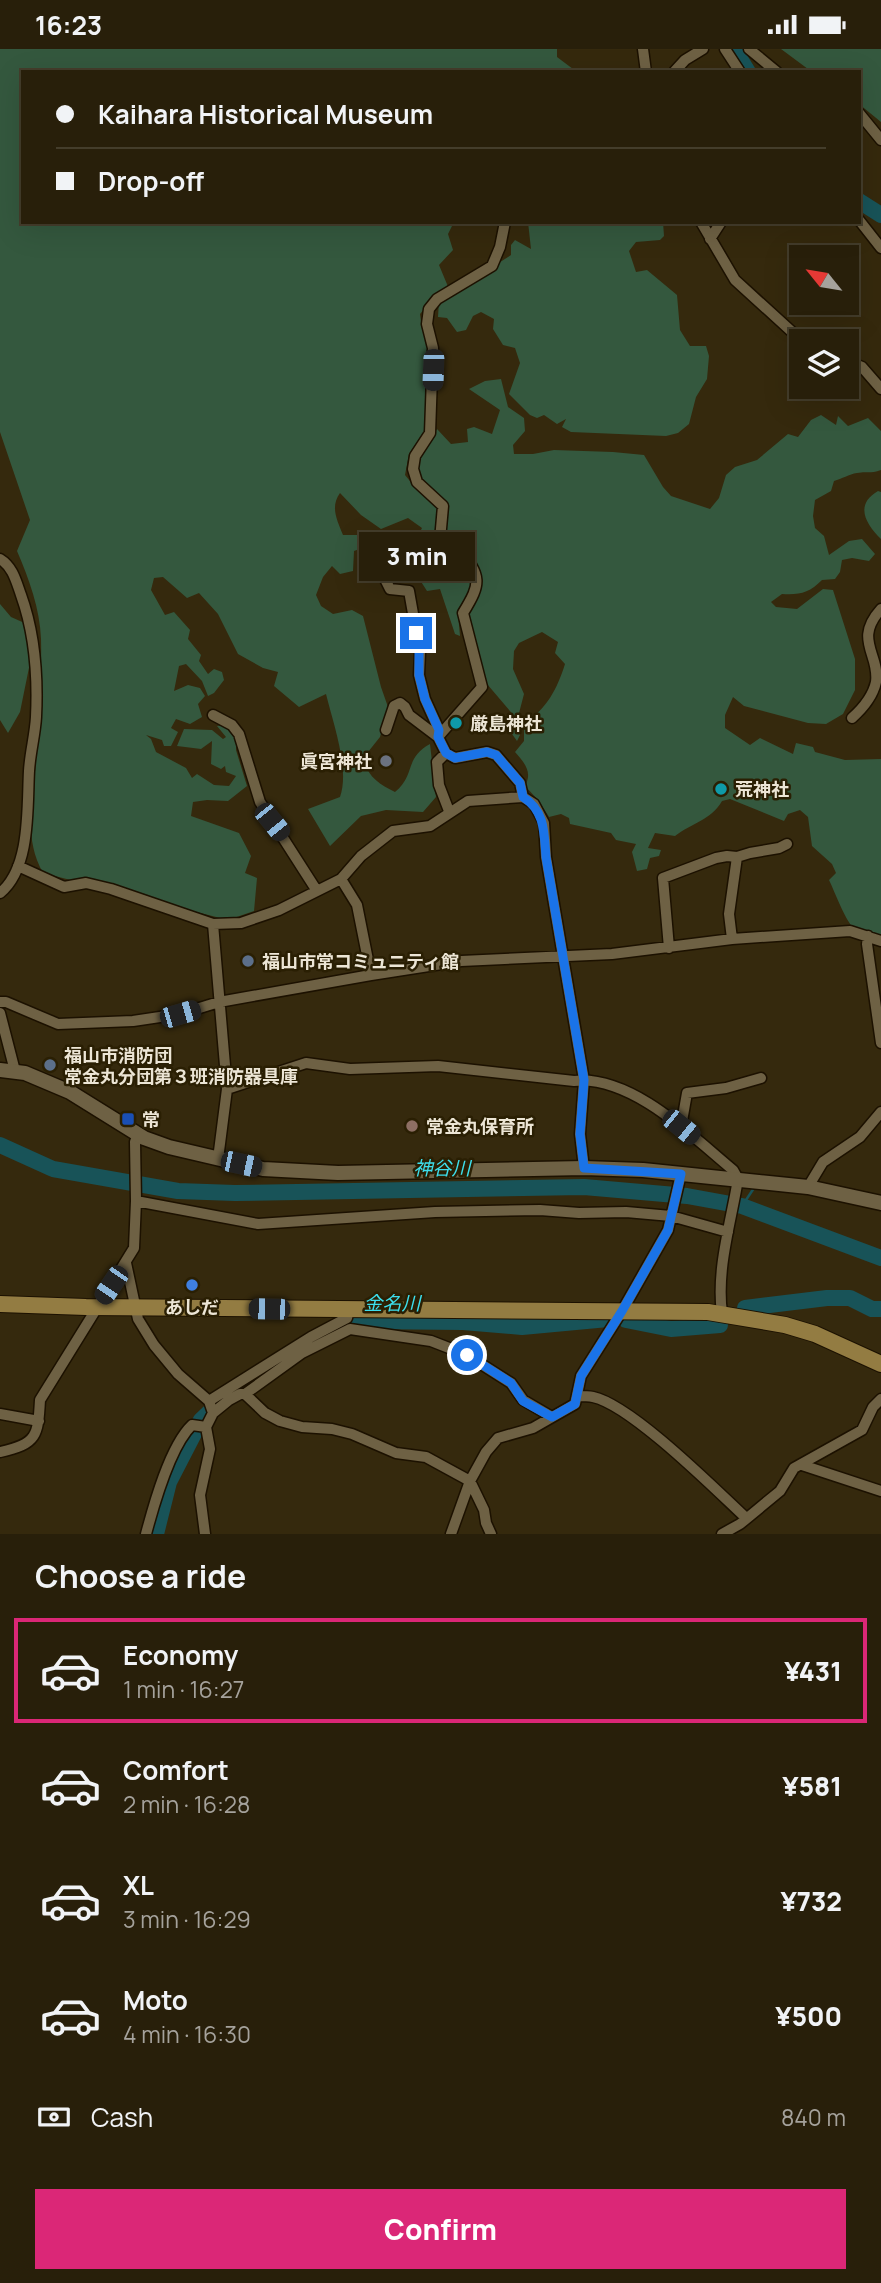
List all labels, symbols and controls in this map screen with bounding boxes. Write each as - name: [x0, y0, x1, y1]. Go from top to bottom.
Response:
- text: 16:23: [35, 7, 102, 43]
- text: Kaihara Historical Museum: [98, 96, 433, 132]
- text: Drop-off: [98, 163, 204, 199]
- north arrow: [789, 245, 859, 315]
- map controls: [789, 245, 859, 399]
- button: layers: [789, 329, 859, 399]
- car: [422, 349, 445, 391]
- callout: 3 min: [358, 531, 474, 581]
- text: 3 min: [387, 540, 447, 572]
- route end: [400, 617, 432, 649]
- place label: 厳島神社: [470, 711, 542, 735]
- marker: 厳島神社: [448, 715, 464, 731]
- place label: 眞宮神社: [300, 749, 372, 773]
- marker: 眞宮神社: [378, 753, 394, 769]
- place label: 荒神社: [735, 777, 789, 801]
- marker: 荒神社: [713, 781, 729, 797]
- car: [251, 799, 294, 845]
- place label: 福山市常コミュニティ館: [262, 949, 459, 973]
- marker: 福山市常コミュニティ館: [240, 953, 256, 969]
- car: [157, 998, 204, 1030]
- place label: 福山市消防団 常金丸分団第３班消防器具庫: [64, 1043, 298, 1088]
- marker: 福山市消防団 常金丸分団第３班消防器具庫: [42, 1057, 58, 1073]
- car: [659, 1106, 704, 1148]
- place label: 常: [142, 1107, 160, 1131]
- marker: 常: [120, 1111, 136, 1127]
- place label: 常金丸保育所: [426, 1114, 534, 1138]
- marker: 常金丸保育所: [404, 1118, 420, 1134]
- car: [219, 1149, 264, 1179]
- water label: 神谷川: [413, 1155, 472, 1181]
- car: [91, 1262, 132, 1308]
- marker: あしだ: [184, 1277, 200, 1293]
- water label: 金名川: [363, 1290, 422, 1316]
- place label: あしだ: [165, 1295, 219, 1319]
- car: [248, 1298, 291, 1320]
- route start: [451, 1339, 483, 1371]
- text: Choose a ride: [35, 1554, 246, 1598]
- text: Economy: [123, 1637, 238, 1673]
- icon: car: [39, 1639, 102, 1702]
- text: ¥431: [784, 1653, 842, 1689]
- text: 1 min · 16:27: [123, 1673, 244, 1705]
- text: Comfort: [123, 1752, 229, 1788]
- icon: car: [39, 1754, 102, 1817]
- text: ¥581: [782, 1768, 842, 1804]
- text: 2 min · 16:28: [123, 1788, 250, 1820]
- text: XL: [123, 1867, 154, 1903]
- icon: car: [39, 1869, 102, 1932]
- text: ¥732: [780, 1883, 842, 1919]
- text: 3 min · 16:29: [123, 1903, 251, 1935]
- text: Moto: [123, 1982, 188, 2018]
- icon: car: [39, 1984, 102, 2047]
- text: ¥500: [775, 1998, 842, 2034]
- text: 4 min · 16:30: [123, 2018, 251, 2050]
- icon: cash: [35, 2098, 73, 2136]
- text: Cash: [91, 2099, 153, 2135]
- text: 840 m: [781, 2101, 846, 2133]
- button: Confirm: [35, 2189, 846, 2269]

